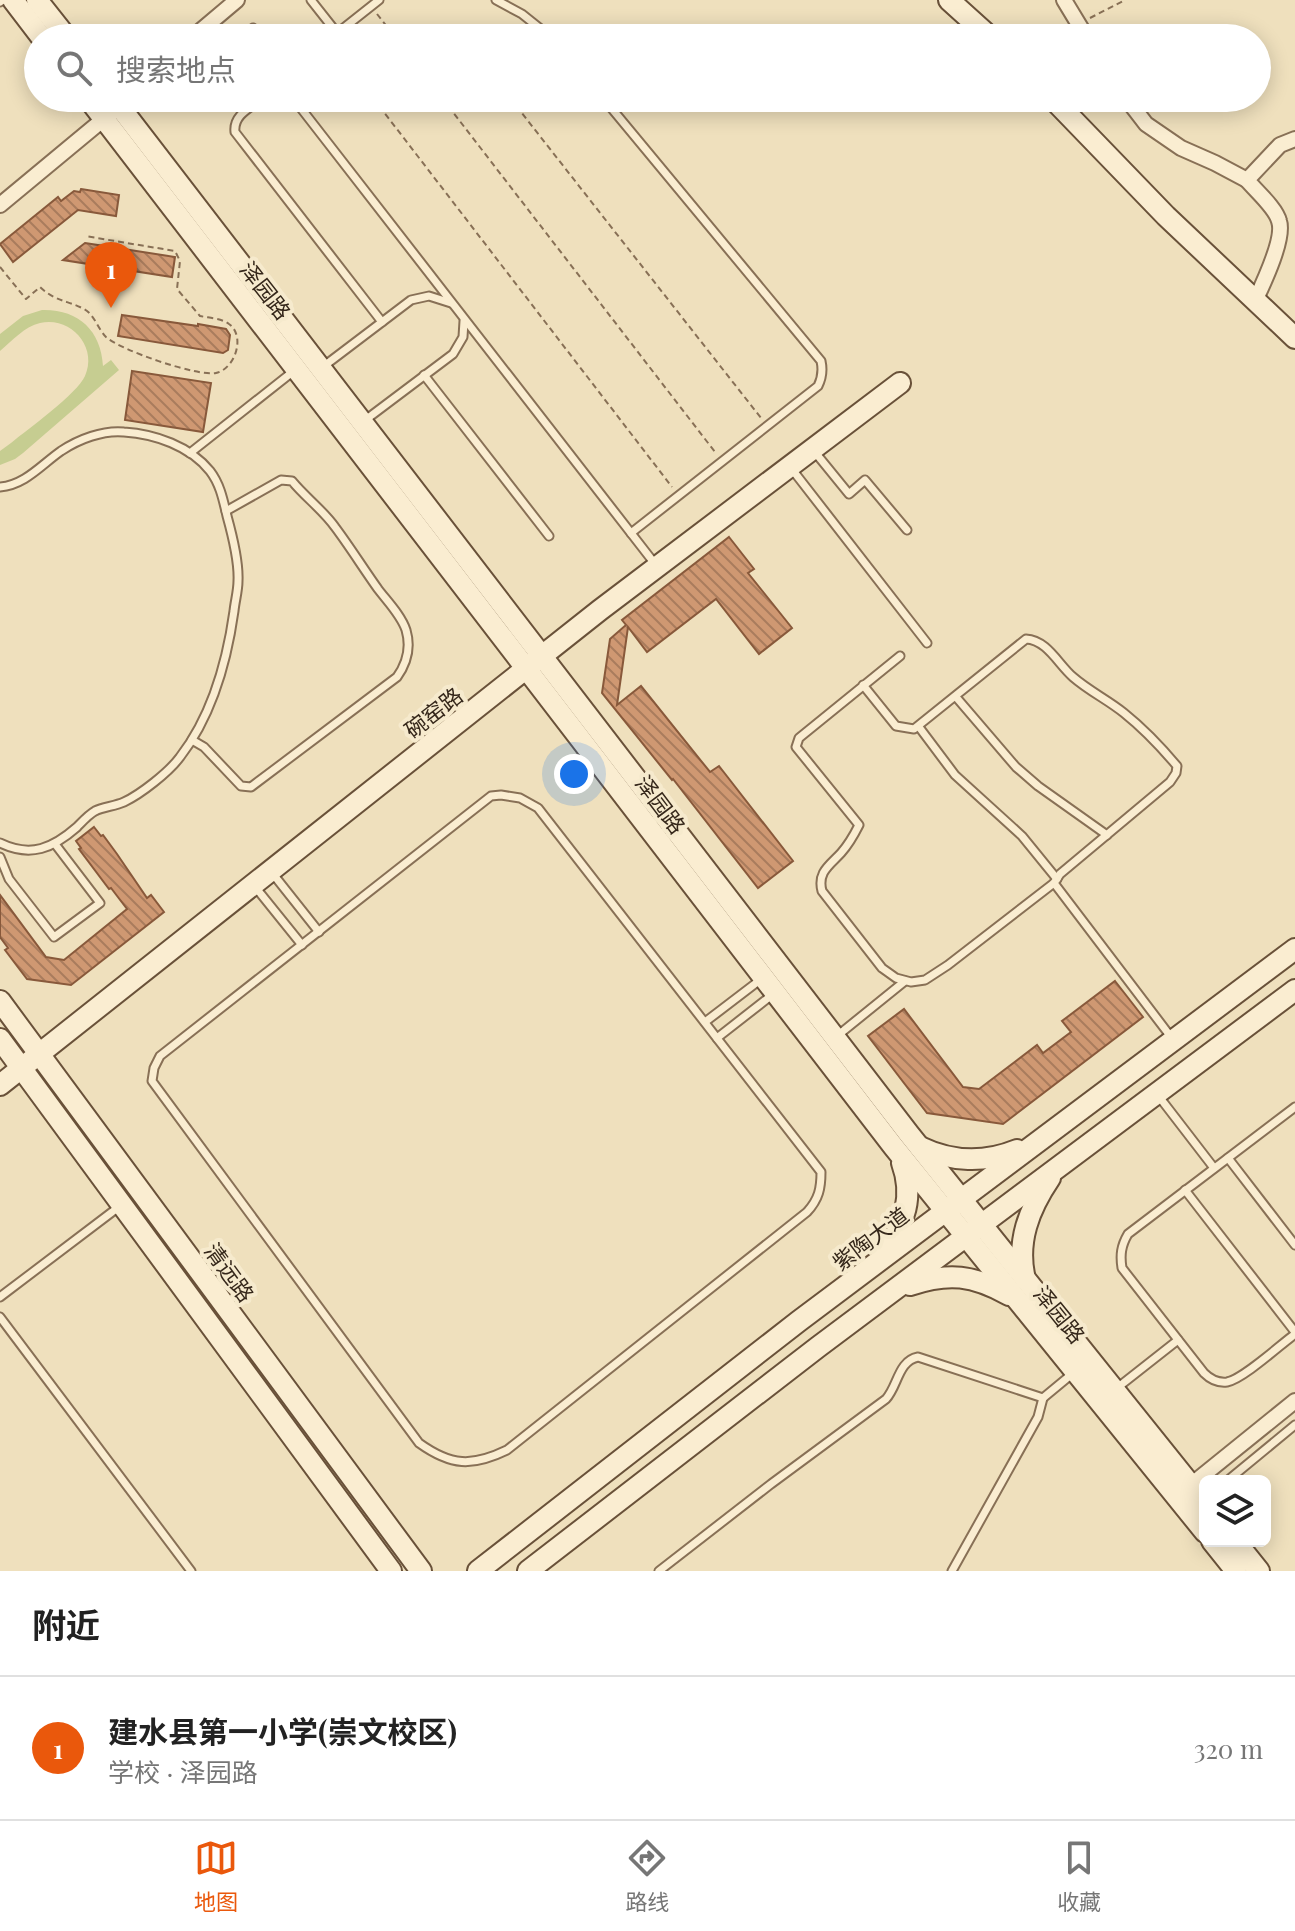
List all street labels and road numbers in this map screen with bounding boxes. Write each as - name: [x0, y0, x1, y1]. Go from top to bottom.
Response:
- street label: 泽园路: [234, 255, 298, 325]
- street label: 碗窑路: [398, 680, 468, 744]
- street label: 泽园路: [629, 769, 693, 839]
- street label: 紫陶大道: [826, 1200, 914, 1276]
- street label: 清远路: [198, 1236, 262, 1308]
- street label: 泽园路: [1028, 1279, 1092, 1349]

